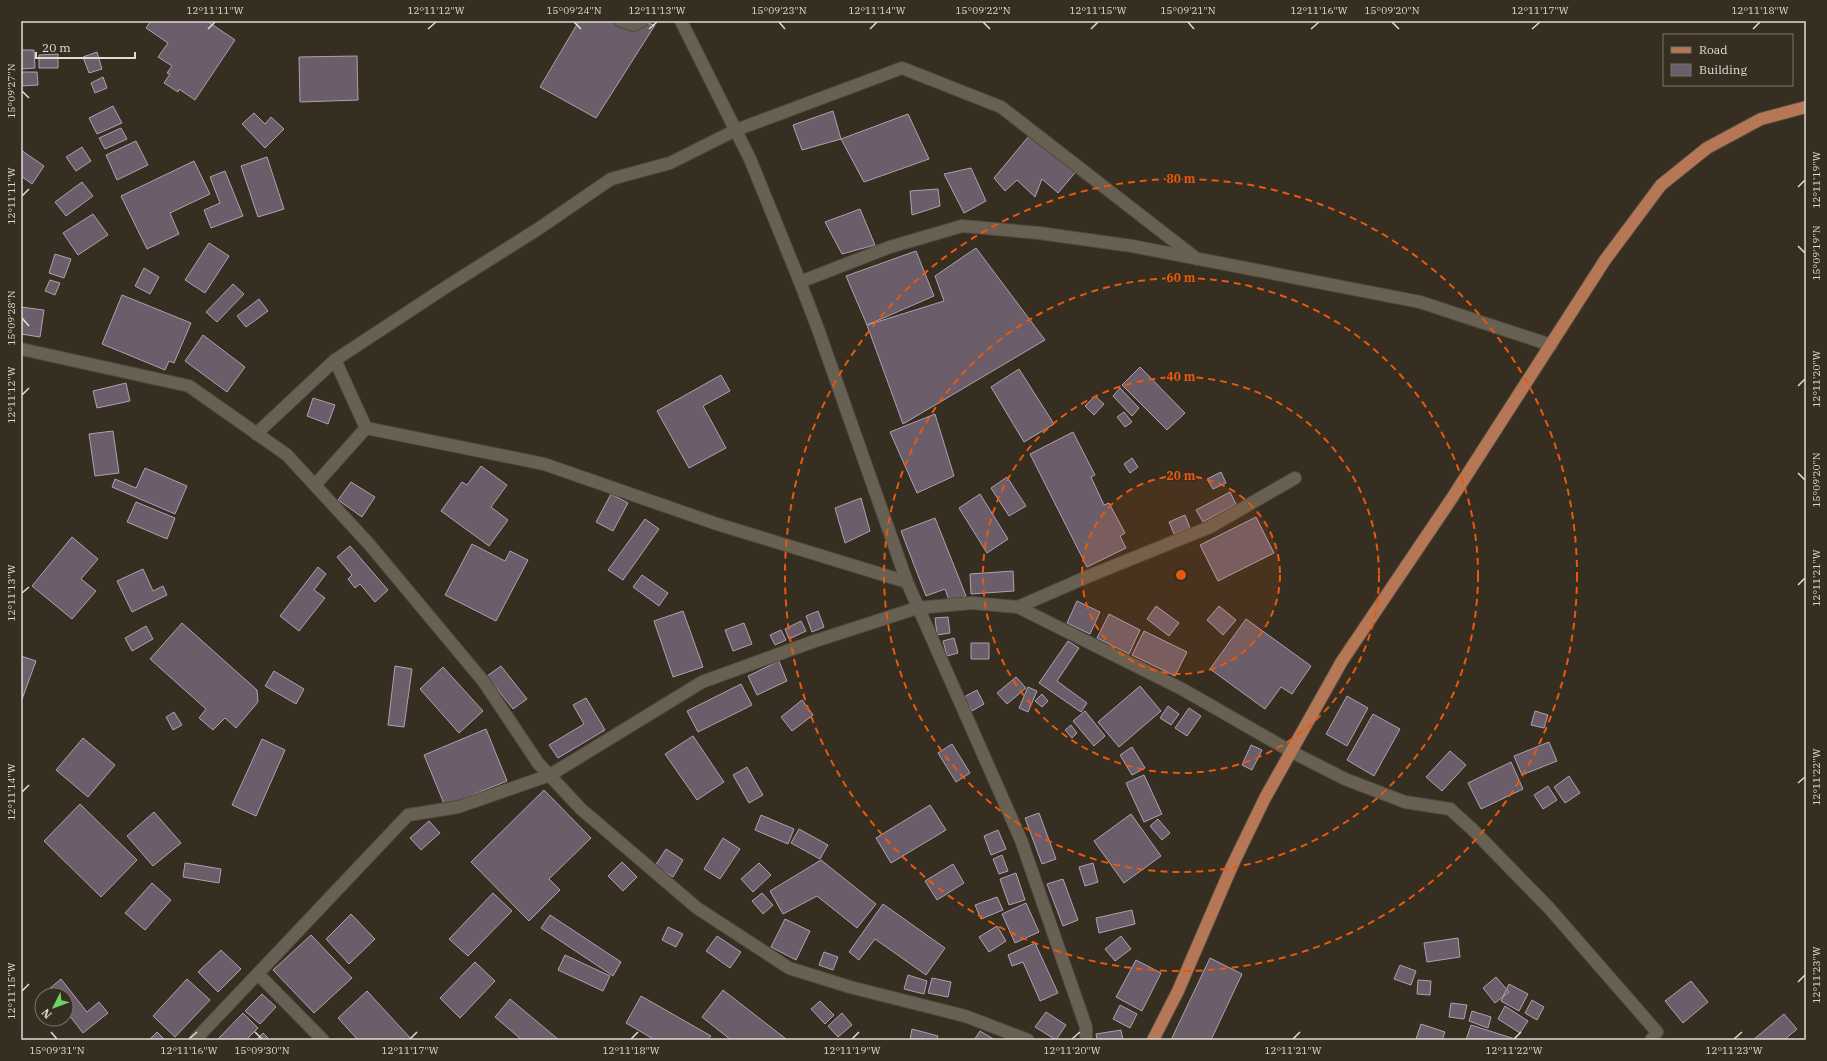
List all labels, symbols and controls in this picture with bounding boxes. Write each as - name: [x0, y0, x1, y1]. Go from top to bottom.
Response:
- text: 12°11'11"W: [186, 4, 244, 17]
- text: 12°11'12"W: [407, 4, 465, 17]
- text: 15°09'24"N: [547, 4, 602, 17]
- text: 12°11'13"W: [628, 4, 686, 17]
- text: 15°09'23"N: [752, 4, 807, 17]
- text: 12°11'14"W: [848, 4, 906, 17]
- text: 15°09'22"N: [956, 4, 1011, 17]
- text: 12°11'15"W: [1069, 4, 1127, 17]
- text: 15°09'21"N: [1161, 4, 1216, 17]
- text: 12°11'16"W: [1290, 4, 1348, 17]
- text: 15°09'20"N: [1365, 4, 1420, 17]
- text: 12°11'17"W: [1511, 4, 1569, 17]
- text: 12°11'18"W: [1731, 4, 1789, 17]
- scale bar: [36, 34, 135, 60]
- legend: [1663, 34, 1793, 86]
- text: 20 m: [42, 40, 71, 55]
- text: Road: [1699, 42, 1728, 57]
- text: Building: [1699, 62, 1747, 77]
- text: 15°09'27"N: [5, 63, 18, 119]
- text: 12°11'19"W: [1810, 151, 1823, 209]
- text: 12°11'11"W: [5, 167, 18, 225]
- text: 80 m: [1167, 171, 1196, 186]
- text: 15°09'19"N: [1810, 225, 1823, 281]
- text: 60 m: [1167, 270, 1196, 285]
- text: 15°09'28"N: [5, 290, 18, 346]
- text: 12°11'20"W: [1810, 350, 1823, 408]
- text: 12°11'12"W: [5, 366, 18, 424]
- text: 40 m: [1167, 369, 1196, 384]
- text: 15°09'20"N: [1810, 452, 1823, 508]
- text: 20 m: [1167, 468, 1196, 483]
- text: 12°11'21"W: [1810, 549, 1823, 607]
- text: 12°11'13"W: [5, 564, 18, 622]
- centre of rings: [1174, 568, 1188, 582]
- text: 12°11'22"W: [1810, 748, 1823, 806]
- text: 12°11'14"W: [5, 763, 18, 821]
- text: 12°11'23"W: [1810, 946, 1823, 1004]
- text: 12°11'15"W: [5, 962, 18, 1020]
- north arrow: [34, 987, 74, 1027]
- text: N: [38, 1006, 55, 1022]
- text: 15°09'31"N: [30, 1044, 85, 1057]
- text: 12°11'16"W: [160, 1044, 218, 1057]
- text: 15°09'30"N: [235, 1044, 290, 1057]
- text: 12°11'17"W: [381, 1044, 439, 1057]
- text: 12°11'18"W: [602, 1044, 660, 1057]
- text: 12°11'19"W: [823, 1044, 881, 1057]
- text: 12°11'20"W: [1043, 1044, 1101, 1057]
- text: 12°11'21"W: [1264, 1044, 1322, 1057]
- text: 12°11'22"W: [1485, 1044, 1543, 1057]
- text: 12°11'23"W: [1705, 1044, 1763, 1057]

